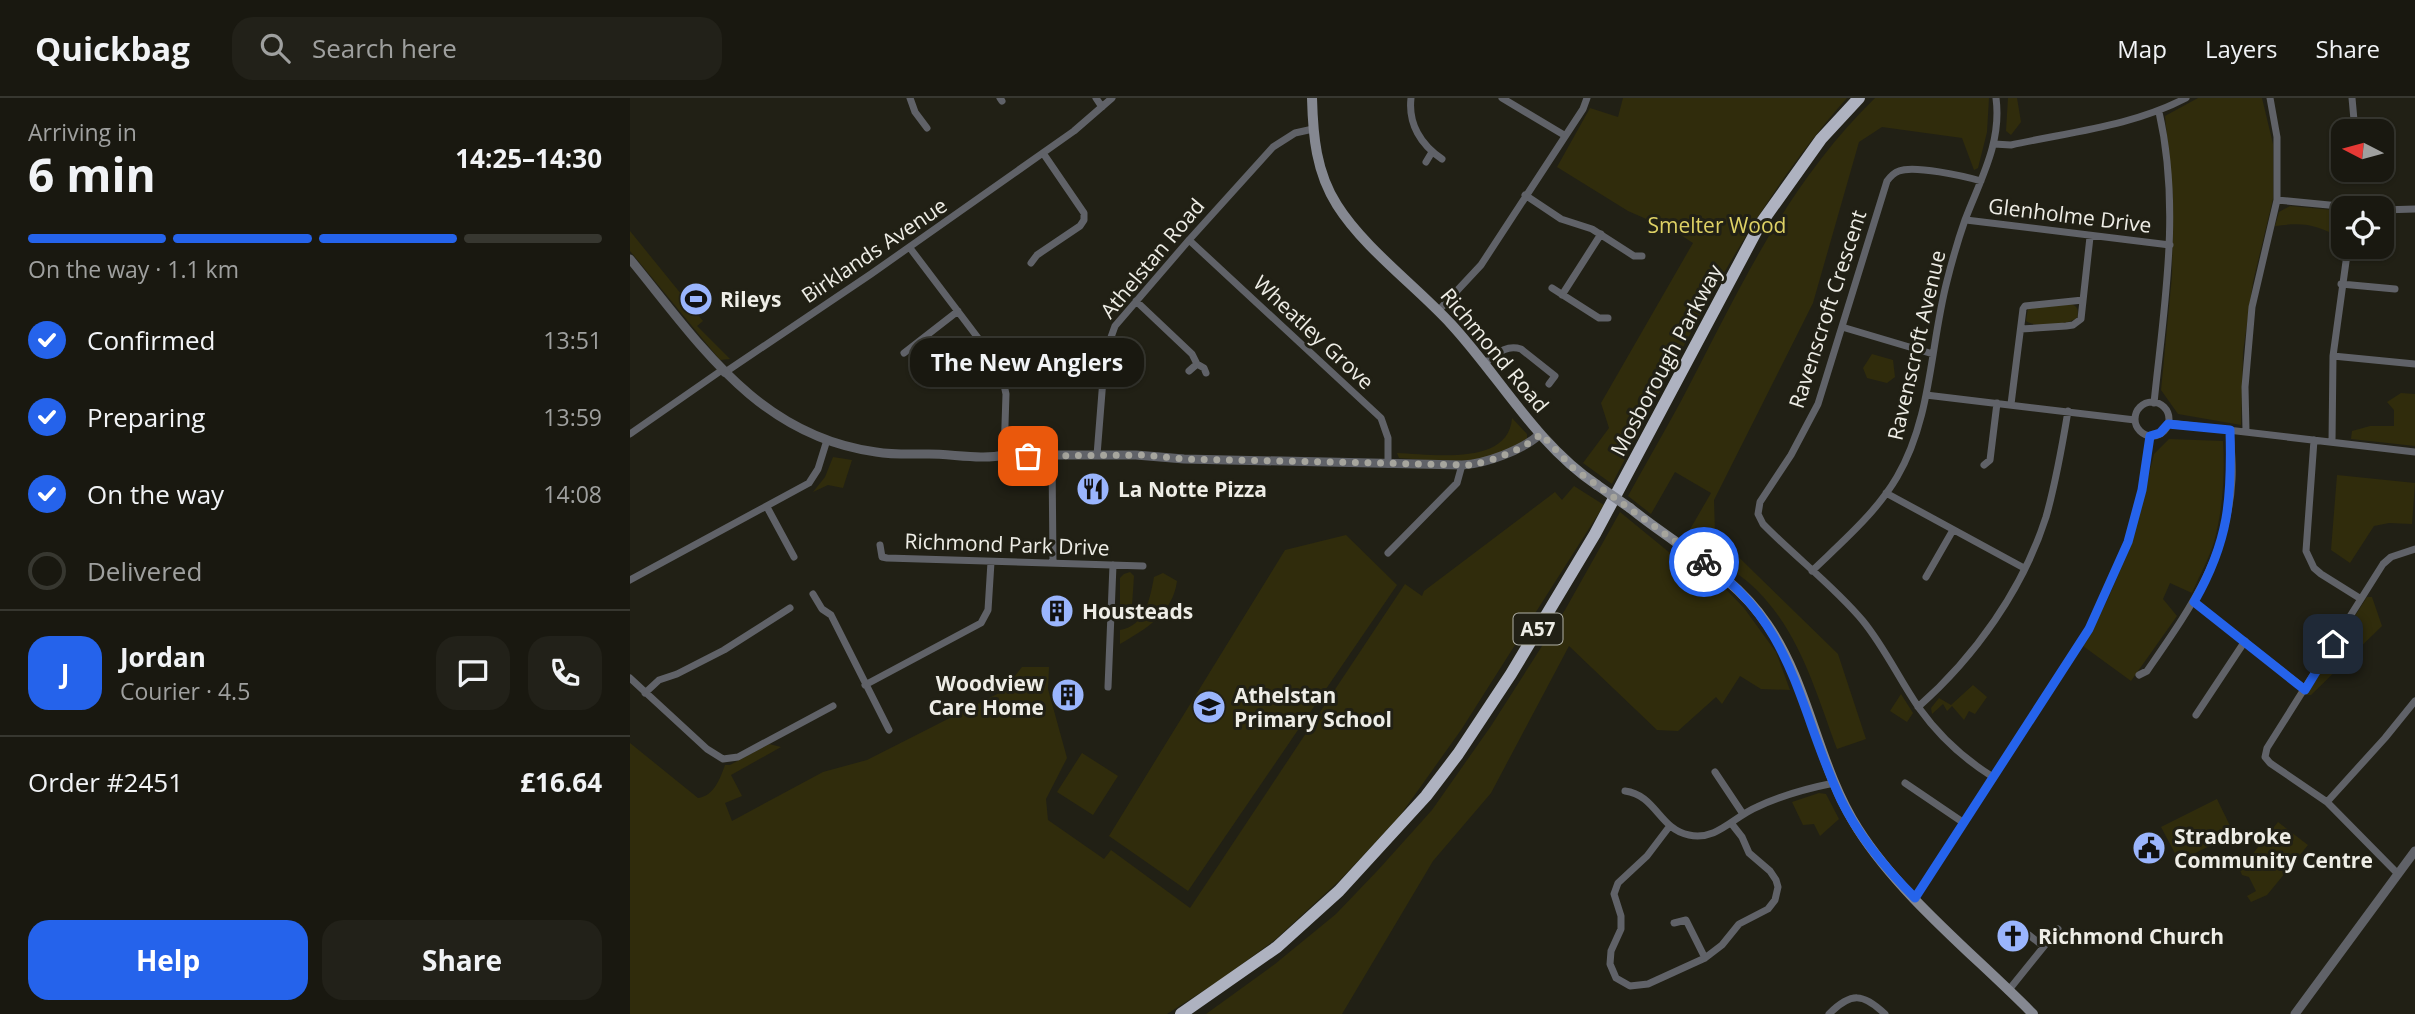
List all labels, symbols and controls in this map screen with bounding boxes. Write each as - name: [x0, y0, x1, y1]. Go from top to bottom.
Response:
- search box: [232, 17, 722, 80]
- text: Quickbag: [35, 26, 190, 71]
- icon: search: [256, 29, 294, 67]
- text: Search here: [312, 30, 457, 66]
- text: Map: [2117, 32, 2167, 65]
- text: Layers: [2205, 32, 2278, 65]
- text: Share: [2316, 32, 2380, 65]
- text: Arriving in: [28, 116, 137, 148]
- north arrow: [2331, 119, 2394, 182]
- map controls: [2331, 119, 2394, 259]
- text: 14:25–14:30: [455, 140, 602, 176]
- text: 6 min: [28, 143, 156, 205]
- street label: Birklands Avenue: [796, 191, 952, 309]
- street label: Glenholme Drive: [1987, 191, 2153, 239]
- street label: Athelstan Road: [1094, 192, 1210, 324]
- button: locate: [2331, 196, 2394, 259]
- street label: Ravenscroft Crescent: [1782, 206, 1872, 412]
- park label: Smelter Wood: [1648, 211, 1786, 239]
- street label: Ravenscroft Avenue: [1881, 247, 1951, 443]
- text: On the way · 1.1 km: [28, 253, 239, 285]
- street label: Mosborough Parkway: [1604, 259, 1729, 461]
- street label: Wheatley Grove: [1248, 269, 1380, 395]
- sports icon: Rileys: [677, 280, 715, 318]
- street label: Richmond Road: [1435, 282, 1555, 418]
- place label: Rileys: [720, 285, 781, 313]
- icon: check: [28, 321, 66, 359]
- text: Confirmed: [87, 322, 215, 358]
- text: 13:51: [543, 324, 602, 356]
- callout: The New Anglers: [911, 337, 1145, 386]
- text: The New Anglers: [931, 346, 1123, 378]
- icon: check: [28, 398, 66, 436]
- text: Preparing: [87, 399, 205, 435]
- text: 13:59: [543, 401, 602, 433]
- pin: [998, 426, 1058, 486]
- icon: bag: [1009, 437, 1047, 475]
- restaurant icon: La Notte Pizza: [1074, 470, 1112, 508]
- icon: check: [28, 475, 66, 513]
- place label: La Notte Pizza: [1118, 475, 1267, 503]
- text: On the way: [87, 476, 224, 512]
- text: 14:08: [543, 478, 602, 510]
- street label: Richmond Park Drive: [904, 526, 1110, 562]
- courier: [1669, 527, 1739, 597]
- icon: bike: [1685, 543, 1723, 581]
- text: Delivered: [87, 553, 202, 589]
- building icon: Housteads: [1038, 592, 1076, 630]
- place label: Housteads: [1082, 597, 1193, 625]
- road number: A57: [1514, 614, 1562, 644]
- pin: [2303, 614, 2363, 674]
- icon: home: [2314, 625, 2352, 663]
- button: chat: [436, 636, 510, 710]
- button: phone: [528, 636, 602, 710]
- text: Jordan: [120, 639, 206, 675]
- text: J: [61, 655, 69, 691]
- place label: Woodview Care Home: [928, 669, 1044, 721]
- text: Courier · 4.5: [120, 675, 250, 707]
- building icon: Woodview Care Home: [1049, 676, 1087, 714]
- place label: Athelstan Primary School: [1234, 681, 1392, 733]
- school or university icon: Athelstan Primary School: [1190, 688, 1228, 726]
- text: Order #2451: [28, 764, 183, 800]
- text: £16.64: [520, 764, 602, 800]
- place label: Stradbroke Community Centre: [2174, 822, 2373, 874]
- public building icon: Stradbroke Community Centre: [2130, 829, 2168, 867]
- church icon: Richmond Church: [1994, 917, 2032, 955]
- button: Help: [28, 920, 308, 1000]
- button: Share: [322, 920, 602, 1000]
- place label: Richmond Church: [2038, 922, 2224, 950]

